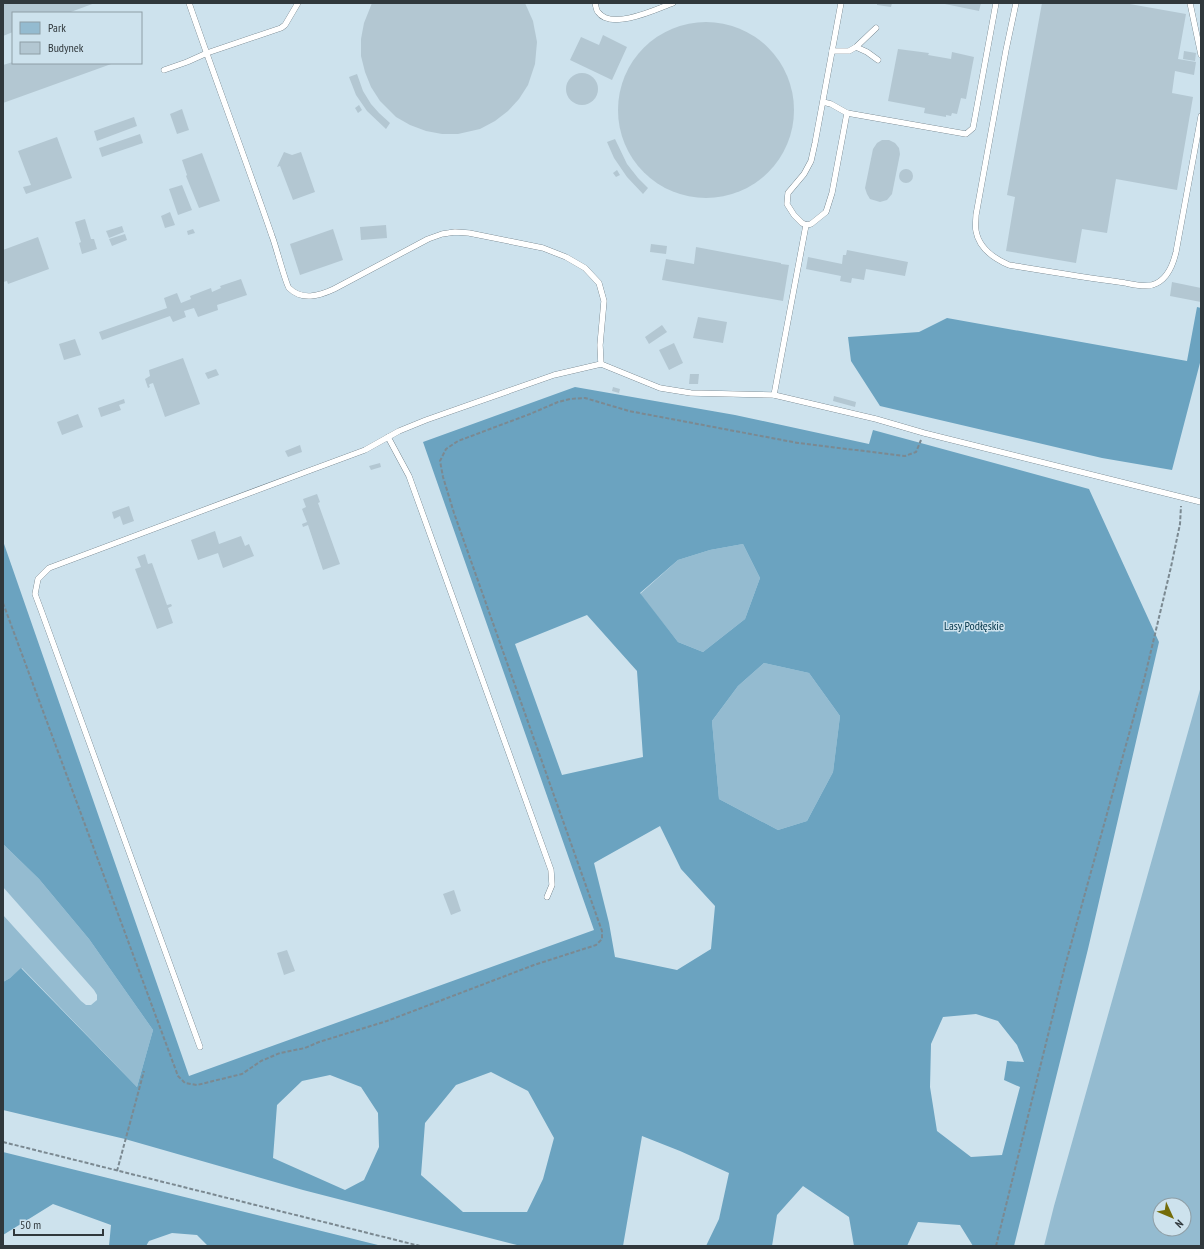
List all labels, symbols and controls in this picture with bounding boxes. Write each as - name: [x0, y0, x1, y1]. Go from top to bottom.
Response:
- legend: [12, 12, 142, 64]
- text: Park: [48, 20, 66, 35]
- text: Budynek: [48, 40, 84, 55]
- park label: Lasy Podłęskie: [944, 618, 1004, 633]
- north arrow: [1152, 1197, 1192, 1237]
- scale bar: [14, 1211, 103, 1237]
- text: 50 m: [20, 1217, 41, 1232]
- text: N: [1172, 1217, 1186, 1231]

